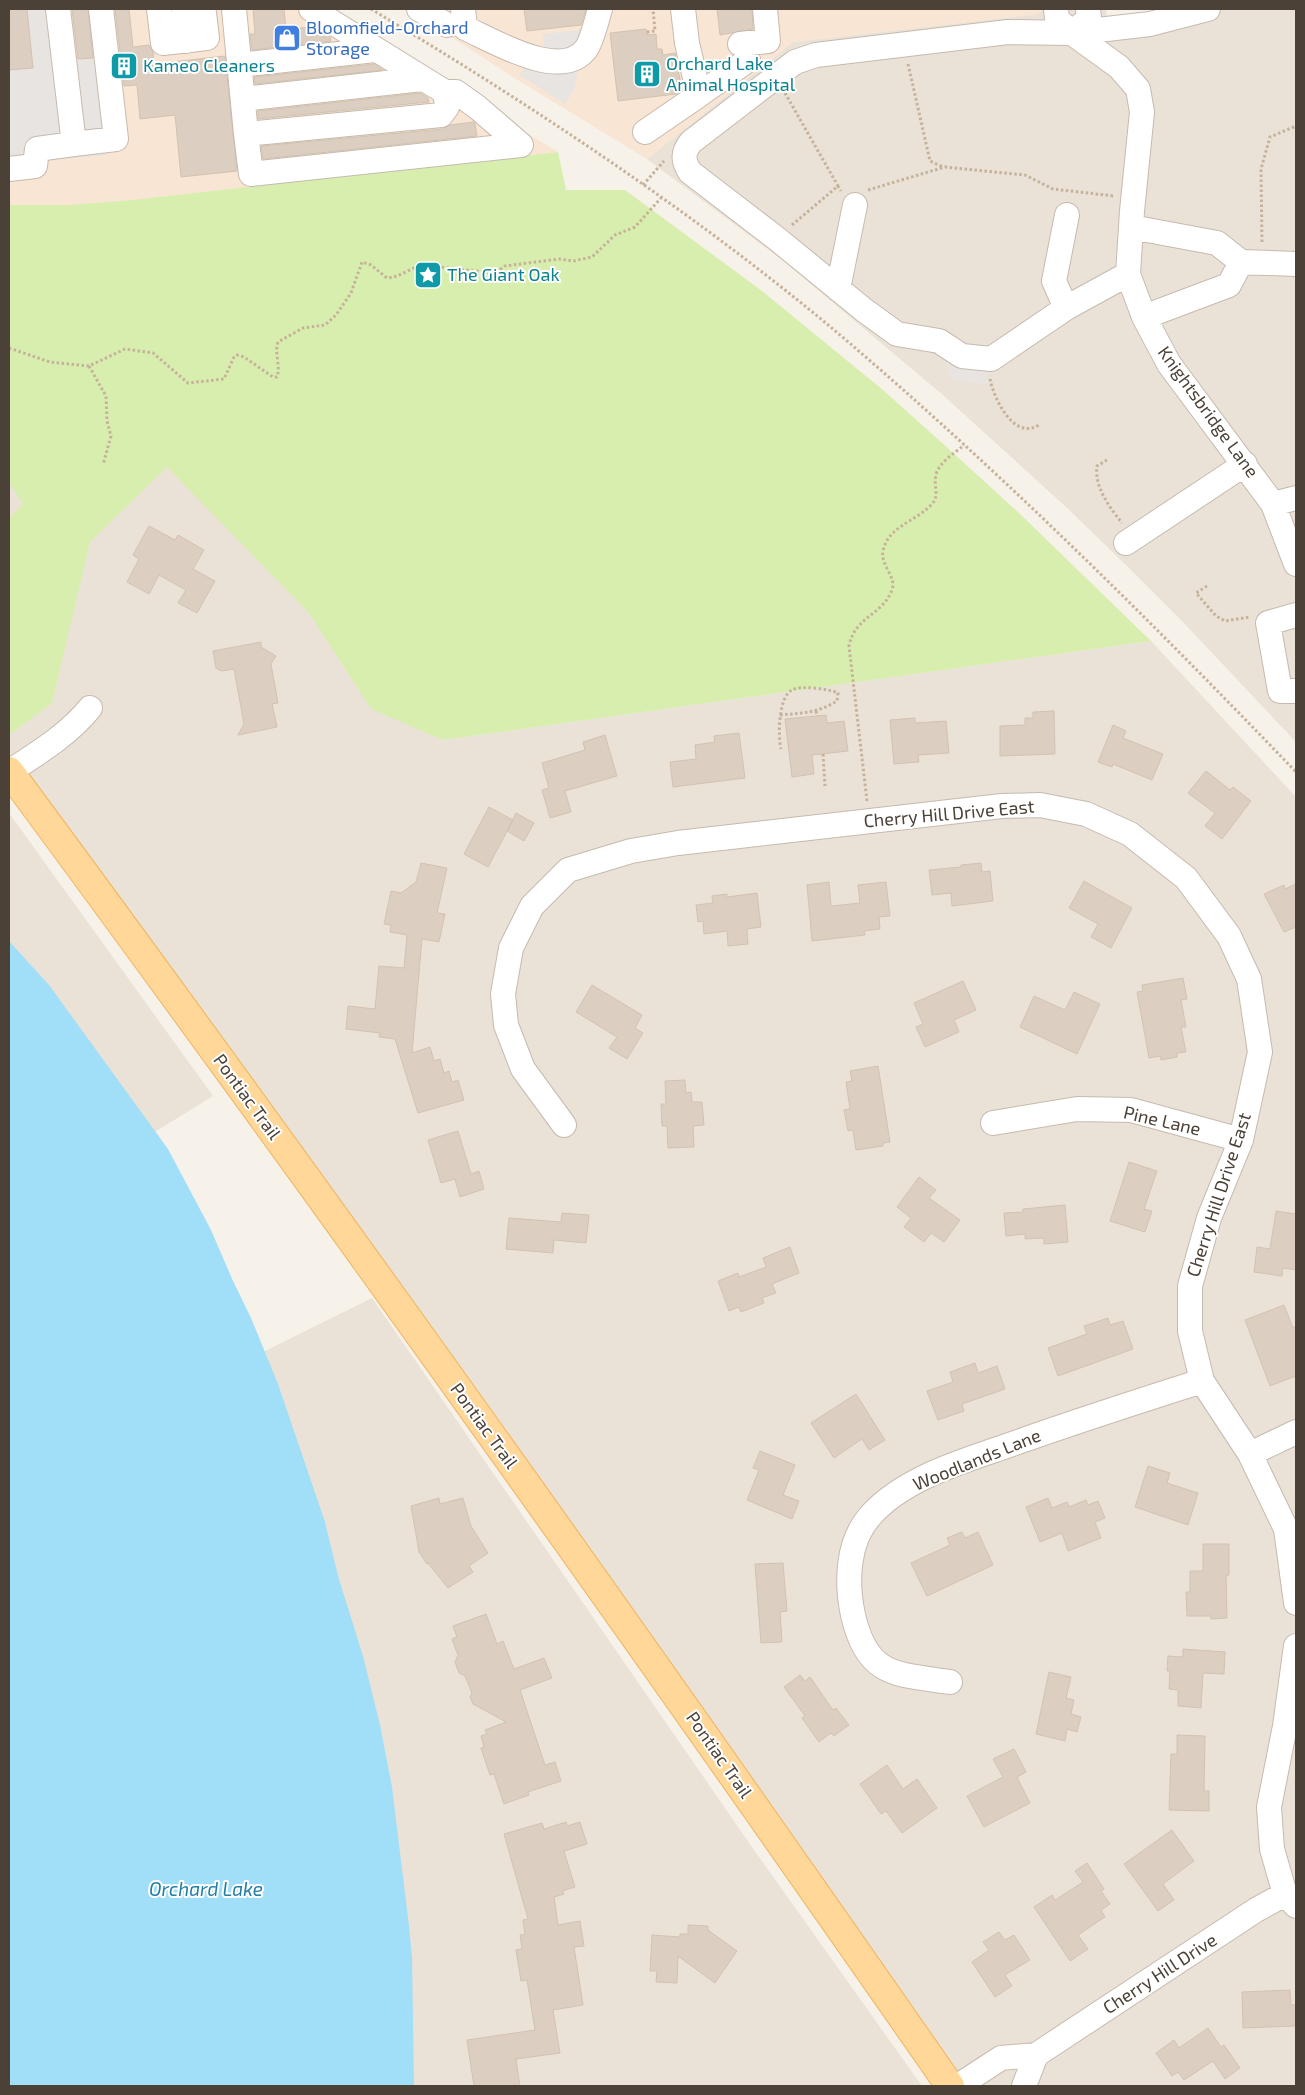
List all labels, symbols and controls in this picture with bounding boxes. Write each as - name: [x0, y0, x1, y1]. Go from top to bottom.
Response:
- place label: Bloomfield-Orchard Storage: [306, 16, 469, 59]
- shop icon: Bloomfield-Orchard Storage: [272, 23, 302, 53]
- building icon: Kameo Cleaners: [109, 51, 139, 81]
- place label: Orchard Lake Animal Hospital: [666, 52, 796, 95]
- place label: Kameo Cleaners: [143, 54, 275, 76]
- building icon: Orchard Lake Animal Hospital: [632, 59, 662, 89]
- place icon: The Giant Oak: [413, 260, 443, 290]
- place label: The Giant Oak: [447, 263, 560, 285]
- street label: Knightsbridge Lane: [1154, 341, 1264, 481]
- street label: Cherry Hill Drive East: [863, 795, 1035, 831]
- street label: Pontiac Trail: [209, 1049, 287, 1144]
- street label: Pine Lane: [1122, 1100, 1203, 1140]
- street label: Cherry Hill Drive East: [1181, 1110, 1255, 1280]
- street label: Pontiac Trail: [446, 1378, 524, 1473]
- street label: Woodlands Lane: [909, 1423, 1044, 1495]
- street label: Pontiac Trail: [682, 1707, 758, 1802]
- water label: Orchard Lake: [149, 1877, 263, 1900]
- street label: Cherry Hill Drive: [1098, 1928, 1221, 2018]

